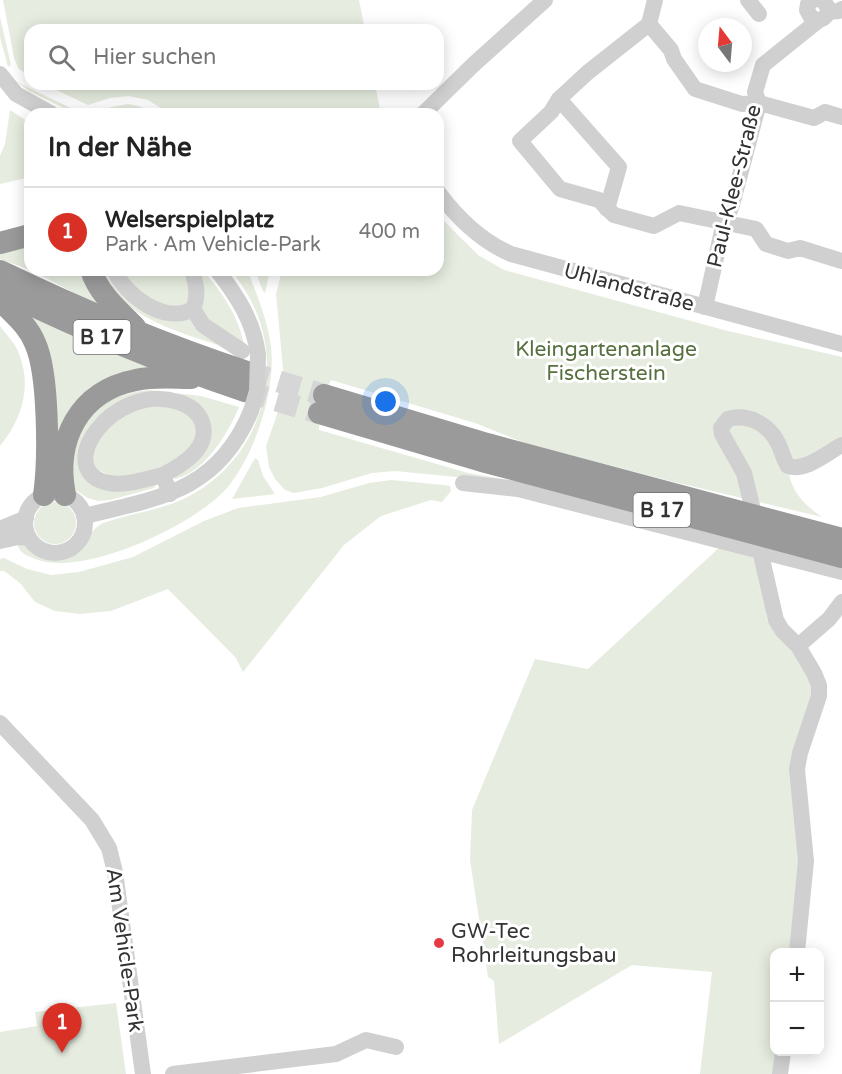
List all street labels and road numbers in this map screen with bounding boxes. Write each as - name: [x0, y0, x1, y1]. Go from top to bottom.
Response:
- street label: Paul-Klee-Straße: [702, 102, 767, 270]
- street label: Uhlandstraße: [561, 258, 697, 317]
- road number: B 17: [74, 320, 130, 354]
- road number: B 17: [634, 493, 690, 527]
- street label: Am Vehicle-Park: [101, 866, 148, 1034]

